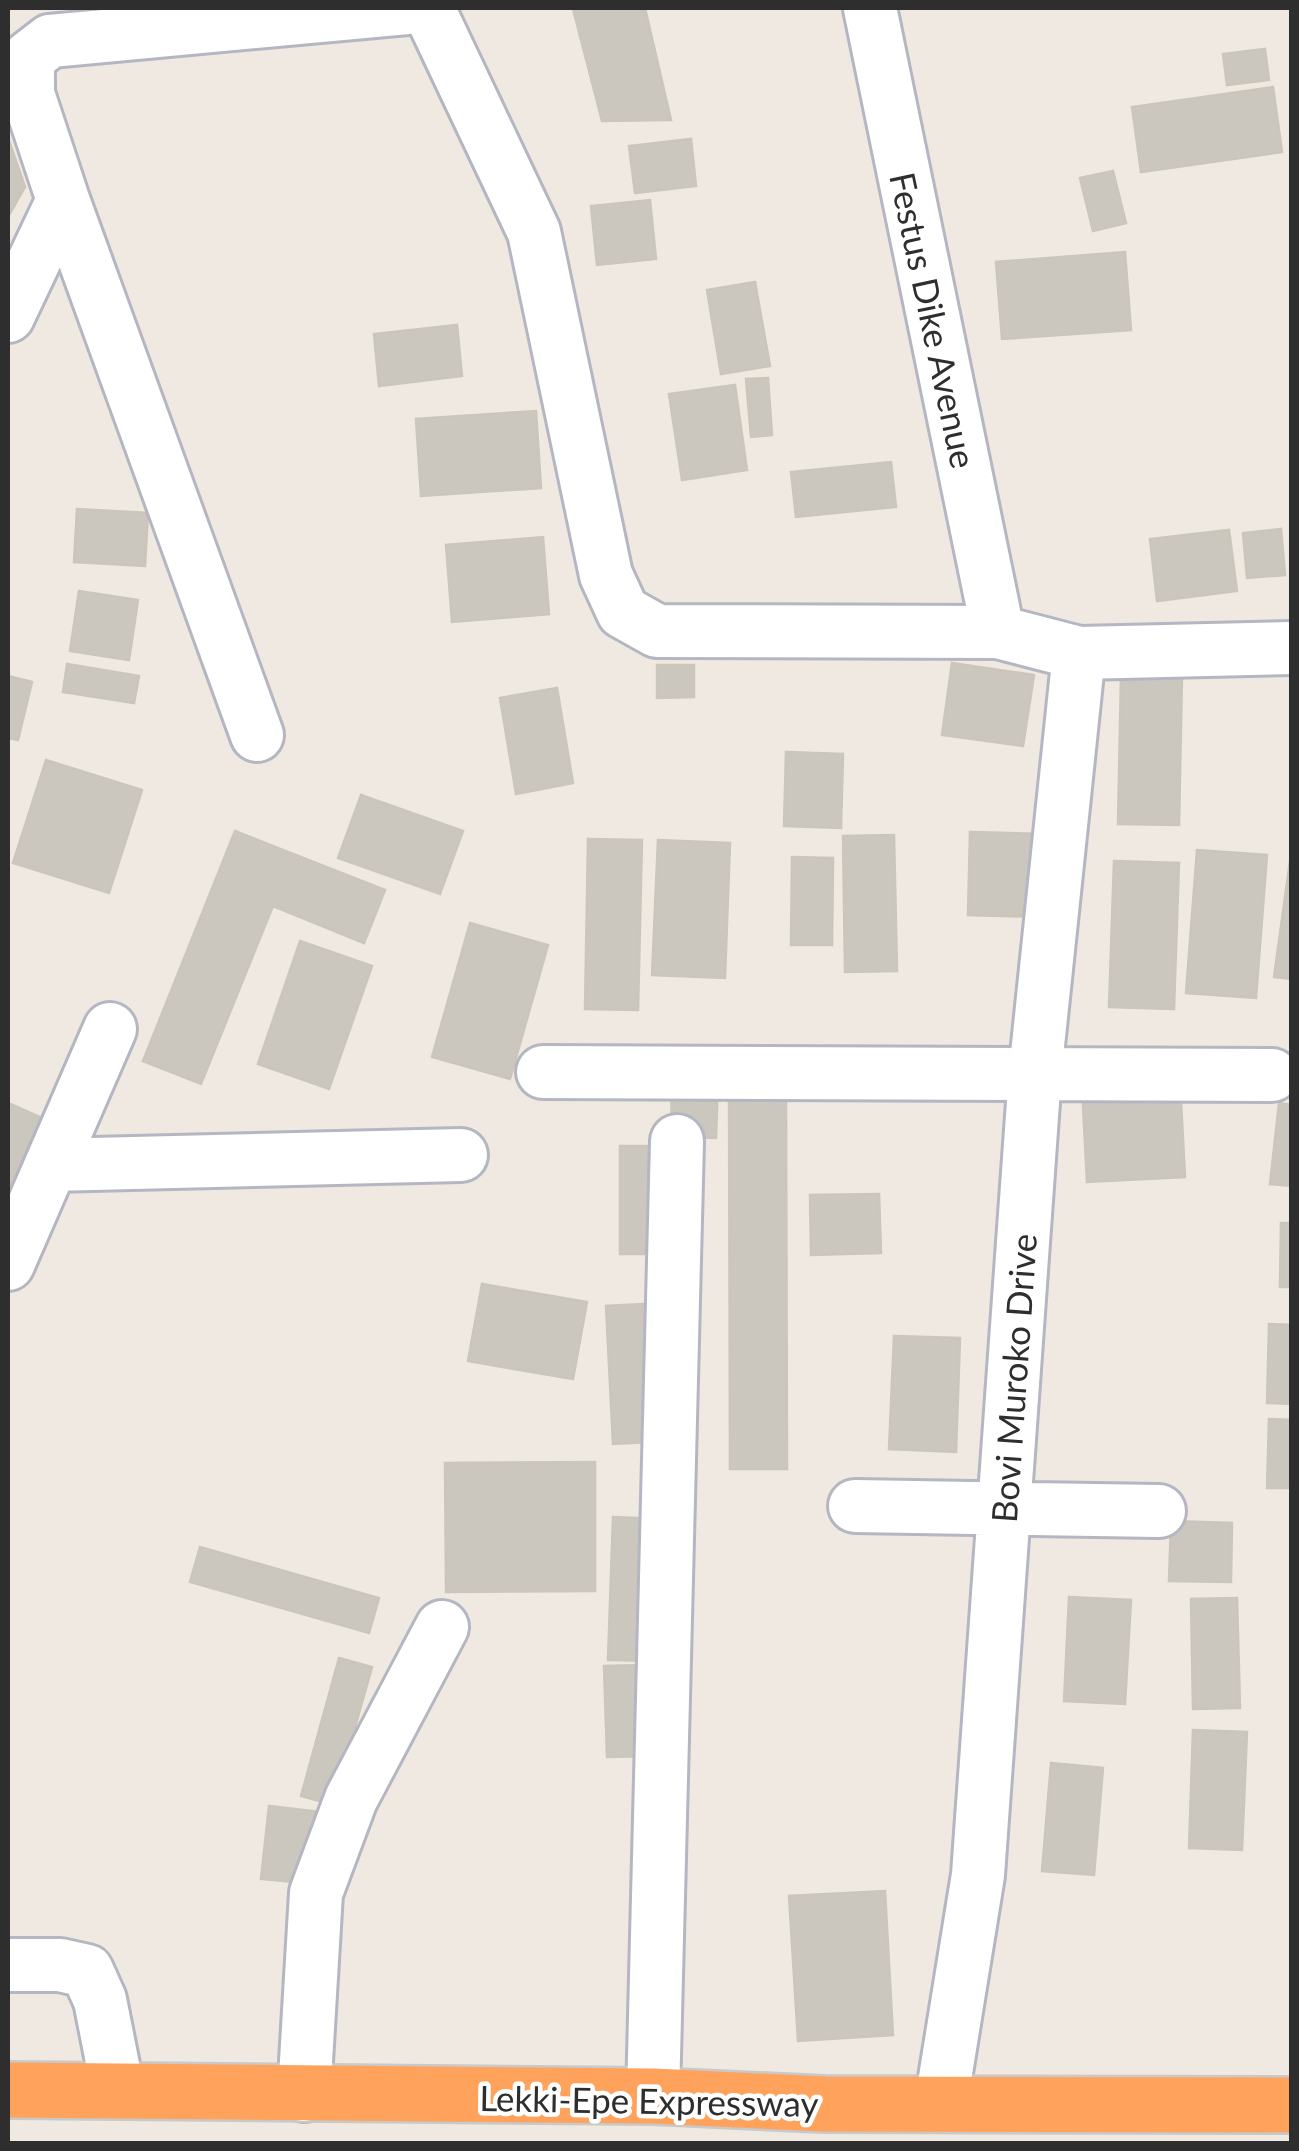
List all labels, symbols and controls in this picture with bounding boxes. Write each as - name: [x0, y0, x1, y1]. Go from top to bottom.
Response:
- street label: Festus Dike Avenue: [882, 168, 986, 472]
- street label: Bovi Muroko Drive: [982, 1232, 1044, 1524]
- street label: Lekki-Epe Expressway: [479, 2076, 819, 2124]

